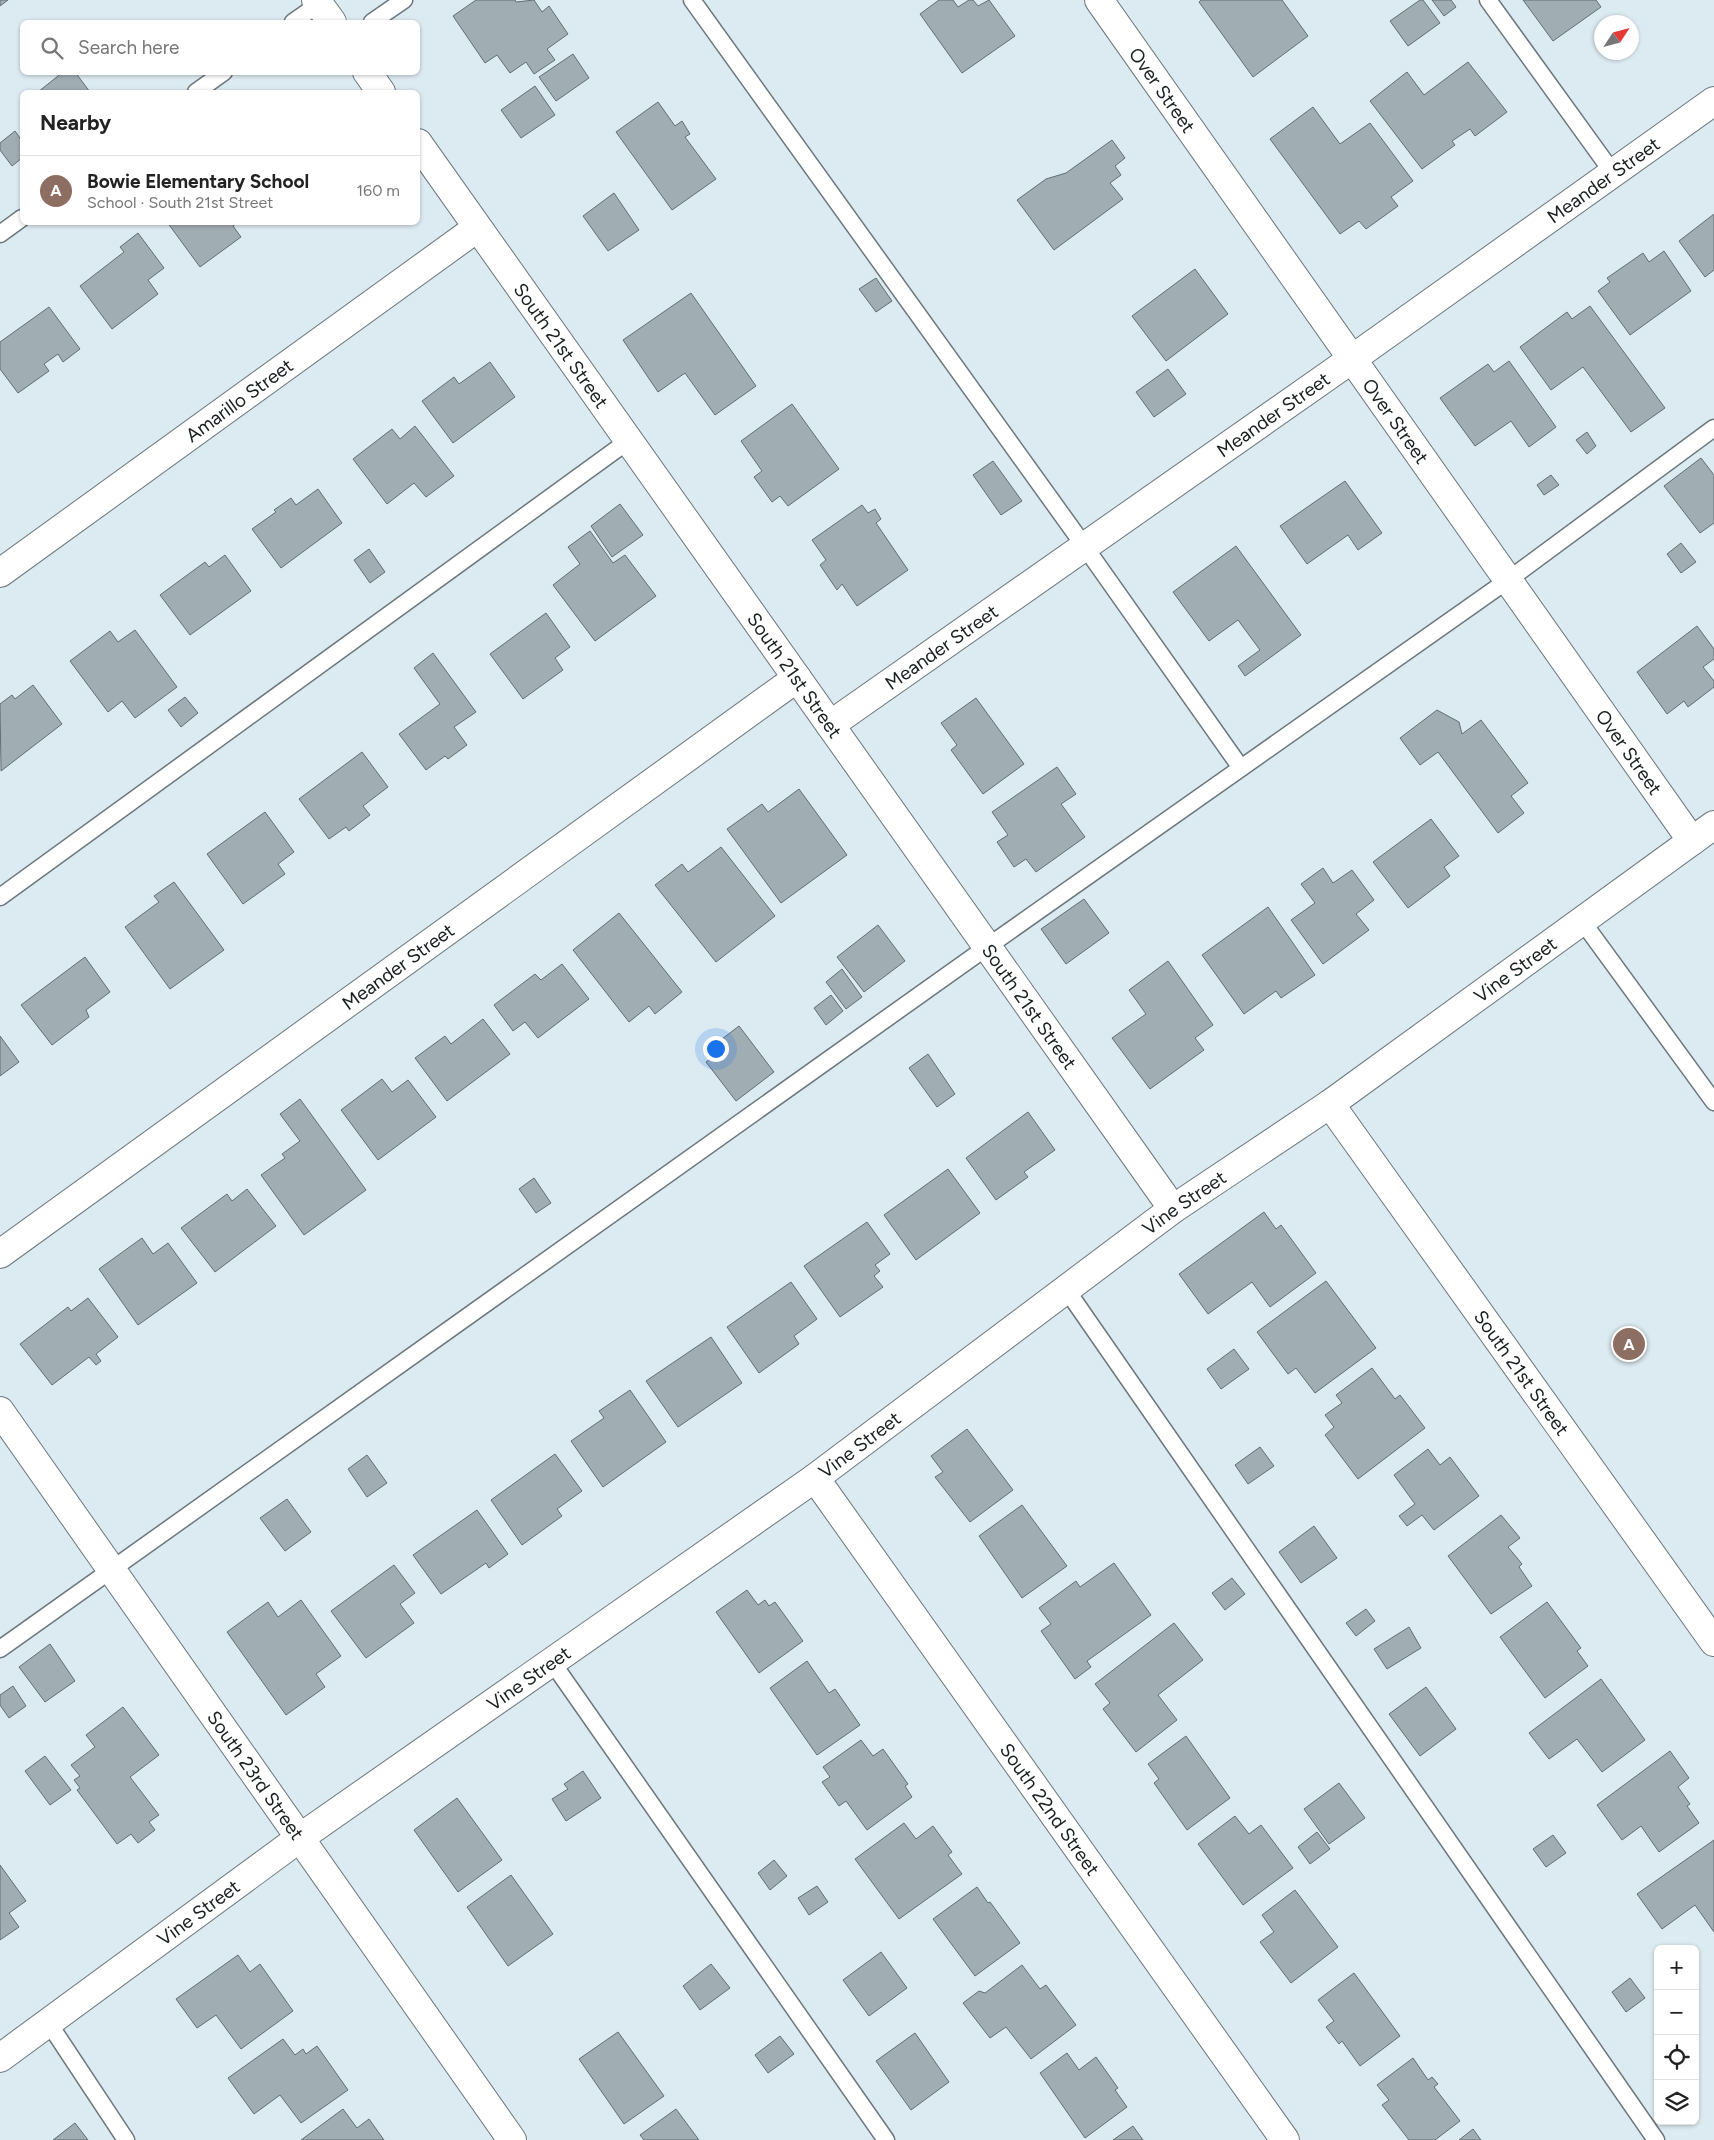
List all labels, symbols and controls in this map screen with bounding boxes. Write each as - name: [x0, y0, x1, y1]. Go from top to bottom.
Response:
- north arrow: [1594, 15, 1639, 60]
- search box: [20, 20, 420, 75]
- icon: search: [38, 34, 66, 62]
- text: Search here: [78, 36, 180, 59]
- street label: Over Street: [1124, 43, 1200, 137]
- text: Nearby: [40, 110, 111, 135]
- street label: Meander Street: [1543, 133, 1664, 228]
- text: Bowie Elementary School: [87, 170, 309, 193]
- text: A: [50, 181, 62, 200]
- text: 160 m: [357, 181, 400, 200]
- text: School · South 21st Street: [87, 193, 273, 212]
- street label: South 21st Street: [509, 279, 613, 413]
- street label: Amarillo Street: [181, 354, 297, 447]
- street label: Meander Street: [1212, 367, 1334, 462]
- street label: Over Street: [1357, 374, 1433, 468]
- street label: Meander Street: [881, 600, 1003, 695]
- street label: South 21st Street: [742, 608, 847, 743]
- street label: Over Street: [1591, 705, 1667, 799]
- street label: Meander Street: [338, 919, 459, 1015]
- street label: Vine Street: [1470, 932, 1561, 1008]
- street label: South 21st Street: [977, 940, 1081, 1074]
- your location: [703, 1036, 729, 1062]
- street label: Vine Street: [1138, 1166, 1230, 1240]
- street label: South 21st Street: [1469, 1306, 1574, 1440]
- pin: A: [1613, 1325, 1645, 1363]
- street label: Vine Street: [814, 1407, 905, 1483]
- street label: Vine Street: [483, 1641, 575, 1716]
- street label: South 23rd Street: [202, 1707, 309, 1844]
- street label: South 22nd Street: [995, 1739, 1104, 1880]
- street label: Vine Street: [153, 1875, 244, 1951]
- map controls: [1654, 1945, 1699, 2125]
- button: +: [1654, 1945, 1699, 1990]
- button: −: [1654, 1990, 1699, 2035]
- button: locate: [1654, 2035, 1699, 2080]
- button: layers: [1654, 2080, 1699, 2125]

